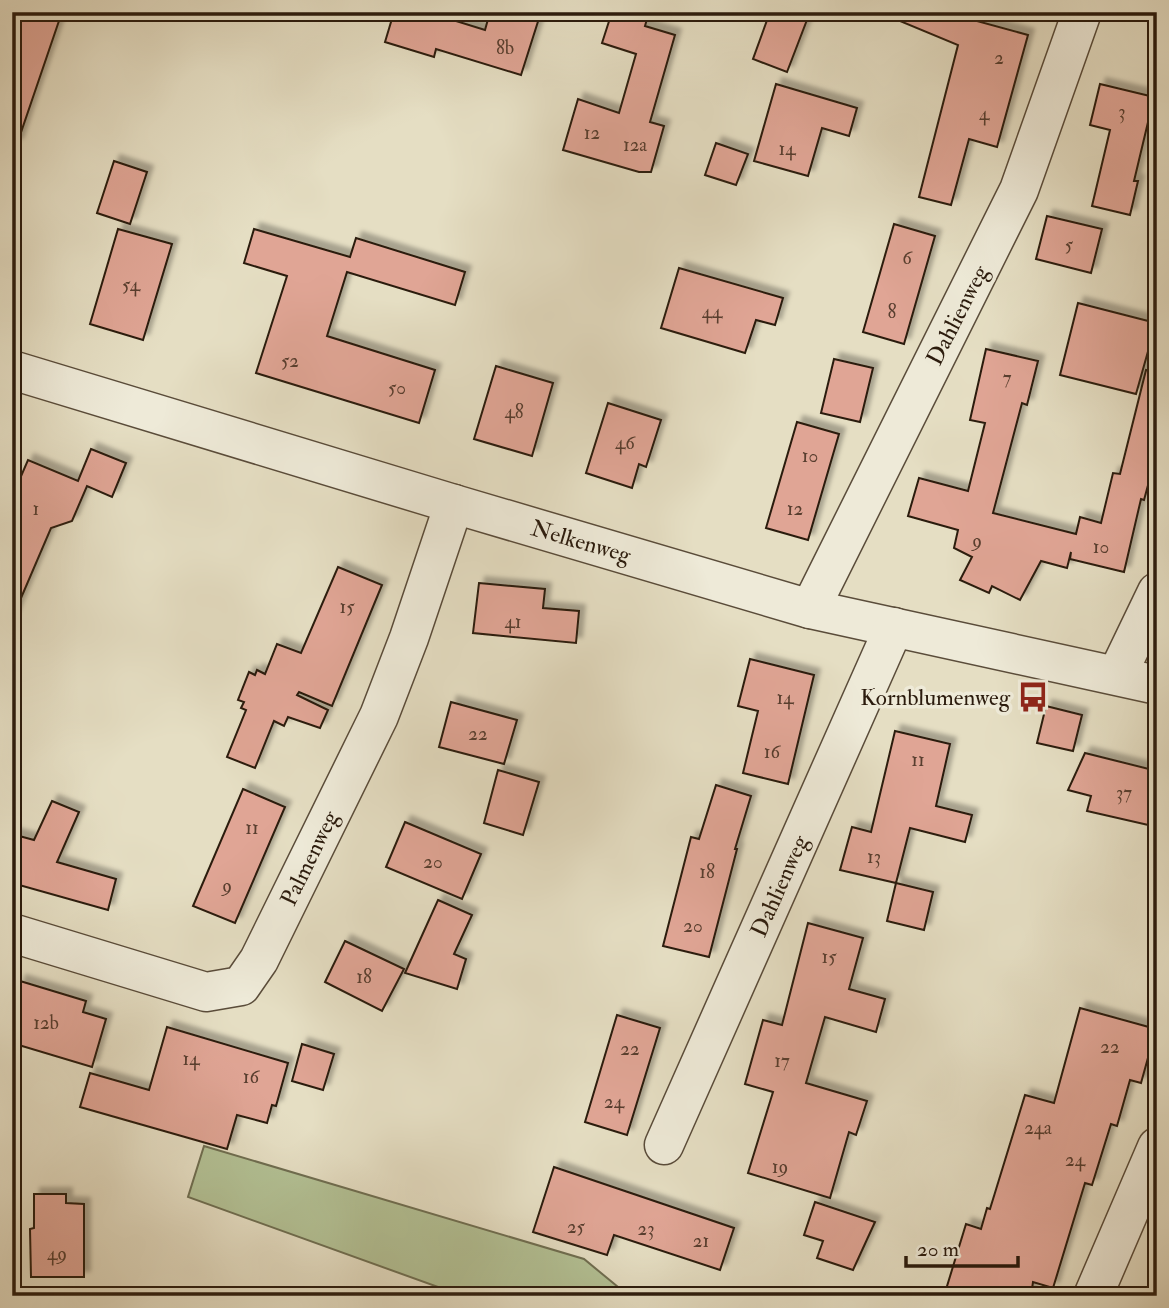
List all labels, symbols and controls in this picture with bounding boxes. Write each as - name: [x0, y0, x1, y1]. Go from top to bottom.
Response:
- house number: 8b: [496, 36, 514, 60]
- house number: 2: [994, 46, 1004, 70]
- house number: 3: [1118, 100, 1126, 124]
- house number: 4: [979, 102, 990, 126]
- house number: 12: [584, 121, 600, 145]
- house number: 12a: [623, 133, 647, 157]
- house number: 14: [778, 137, 796, 161]
- house number: 5: [1065, 233, 1074, 257]
- house number: 6: [902, 246, 913, 270]
- street label: Dahlienweg: [920, 260, 995, 370]
- house number: 54: [122, 273, 141, 297]
- house number: 44: [702, 300, 723, 324]
- house number: 8: [888, 300, 897, 324]
- house number: 52: [281, 349, 299, 373]
- house number: 7: [1003, 366, 1012, 390]
- house number: 50: [388, 376, 406, 400]
- house number: 48: [504, 400, 524, 424]
- house number: 46: [615, 431, 636, 455]
- house number: 10: [802, 444, 818, 468]
- house number: 1: [33, 497, 39, 521]
- house number: 12: [787, 497, 803, 521]
- street label: Nelkenweg: [528, 513, 635, 570]
- house number: 9: [970, 529, 982, 553]
- house number: 10: [1093, 535, 1109, 559]
- house number: 15: [339, 595, 355, 619]
- house number: 41: [504, 610, 522, 634]
- bus stop icon: Kornblumenweg: [1016, 680, 1050, 714]
- place label: Kornblumenweg: [860, 683, 1011, 712]
- house number: 14: [776, 686, 794, 710]
- house number: 22: [468, 722, 488, 746]
- house number: 16: [764, 740, 782, 764]
- house number: 11: [911, 748, 925, 772]
- house number: 37: [1116, 781, 1132, 805]
- street label: Palmenweg: [274, 805, 345, 910]
- house number: 11: [245, 816, 259, 840]
- street label: Dahlienweg: [744, 830, 815, 942]
- house number: 13: [867, 845, 881, 869]
- house number: 20: [423, 850, 443, 874]
- house number: 18: [699, 860, 715, 884]
- house number: 9: [220, 874, 232, 898]
- house number: 20: [683, 914, 703, 938]
- house number: 15: [821, 945, 837, 969]
- house number: 18: [356, 965, 372, 989]
- house number: 12b: [33, 1011, 59, 1035]
- house number: 22: [1100, 1035, 1120, 1059]
- house number: 22: [620, 1037, 640, 1061]
- house number: 14: [182, 1047, 200, 1071]
- house number: 17: [774, 1049, 790, 1073]
- house number: 16: [243, 1065, 261, 1089]
- house number: 24: [604, 1090, 625, 1114]
- house number: 24a: [1024, 1116, 1052, 1140]
- house number: 24: [1065, 1148, 1086, 1172]
- house number: 19: [772, 1155, 788, 1179]
- house number: 25: [567, 1215, 586, 1239]
- house number: 23: [638, 1217, 654, 1241]
- scale bar: [906, 1224, 1018, 1268]
- house number: 21: [693, 1229, 709, 1253]
- text: 20 m: [917, 1236, 959, 1263]
- house number: 49: [47, 1242, 67, 1266]

